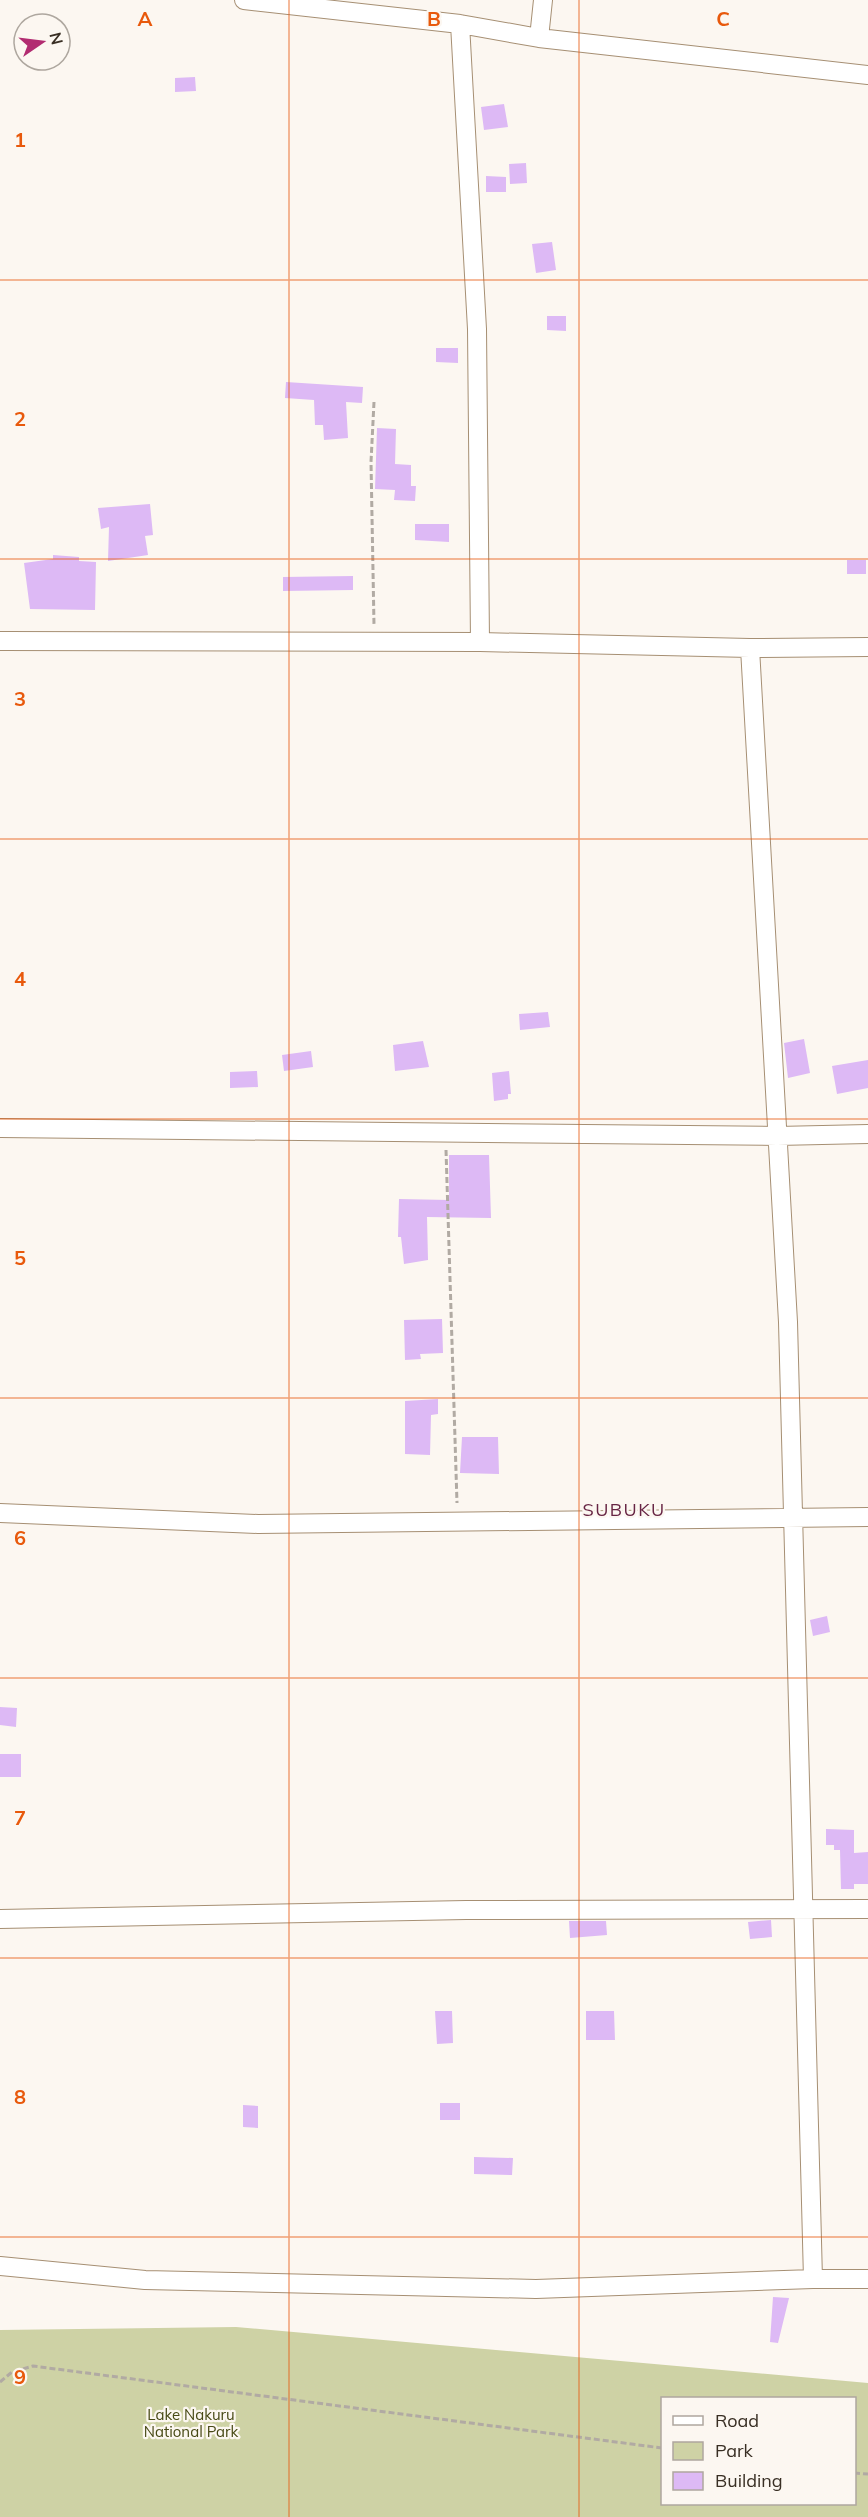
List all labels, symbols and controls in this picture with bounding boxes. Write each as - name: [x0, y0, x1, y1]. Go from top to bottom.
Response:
- text: A: [138, 6, 153, 31]
- text: B: [427, 6, 441, 31]
- text: C: [716, 6, 730, 31]
- north arrow: [12, 12, 72, 72]
- text: N: [45, 30, 68, 47]
- text: 1: [14, 127, 26, 152]
- text: 2: [14, 406, 26, 431]
- text: 3: [14, 686, 26, 711]
- text: 4: [14, 966, 26, 991]
- text: 5: [14, 1245, 26, 1270]
- district label: SUBUKU: [582, 1498, 666, 1521]
- text: 6: [14, 1525, 26, 1550]
- text: 7: [14, 1805, 26, 1830]
- text: 8: [14, 2084, 26, 2109]
- text: 9: [14, 2364, 26, 2389]
- legend: [661, 2397, 856, 2505]
- park label: Lake Nakuru National Park: [144, 2405, 238, 2441]
- text: Road: [715, 2409, 759, 2432]
- text: Park: [715, 2439, 754, 2462]
- text: Building: [715, 2469, 783, 2492]

